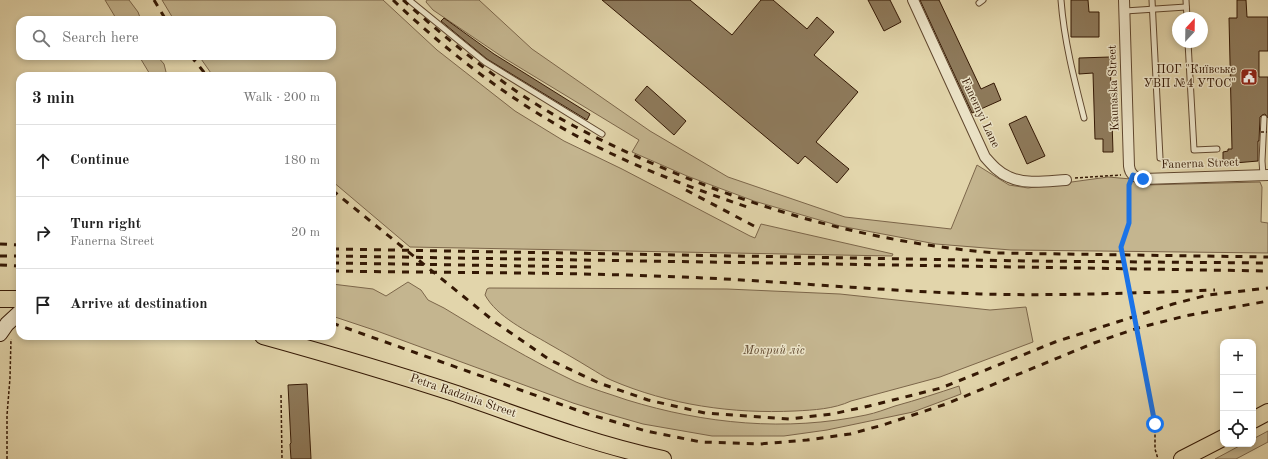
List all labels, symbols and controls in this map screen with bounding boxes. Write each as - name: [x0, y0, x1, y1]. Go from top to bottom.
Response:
- north arrow: [1172, 12, 1208, 48]
- search box: [16, 16, 336, 60]
- icon: search: [30, 27, 52, 49]
- text: Search here: [62, 31, 139, 46]
- street label: Kaunaska Street: [1106, 45, 1122, 131]
- place label: ПОГ "Київське УВП №4 УТОС": [1144, 64, 1236, 90]
- public building icon: ПОГ "Київське УВП №4 УТОС": [1239, 67, 1259, 87]
- street label: Fanernyi Lane: [959, 76, 1002, 150]
- text: 3 min: [32, 90, 75, 107]
- text: Walk · 200 m: [243, 91, 320, 104]
- icon: ahead: [32, 150, 54, 172]
- text: Continue: [70, 153, 129, 168]
- text: 180 m: [283, 154, 320, 167]
- street label: Fanerna Street: [1161, 157, 1239, 171]
- route end: [1134, 170, 1152, 188]
- text: Turn right: [70, 217, 141, 232]
- icon: right: [32, 222, 54, 244]
- text: 20 m: [291, 226, 320, 239]
- text: Fanerna Street: [70, 235, 154, 248]
- icon: arrive: [32, 294, 54, 316]
- text: Arrive at destination: [70, 297, 208, 312]
- map controls: [1220, 339, 1256, 447]
- button: +: [1220, 339, 1256, 375]
- park label: Мокрий ліс: [742, 345, 805, 357]
- street label: Petra Radzinia Street: [408, 372, 518, 420]
- button: −: [1220, 375, 1256, 411]
- button: locate: [1220, 411, 1256, 447]
- route start: [1146, 415, 1164, 433]

